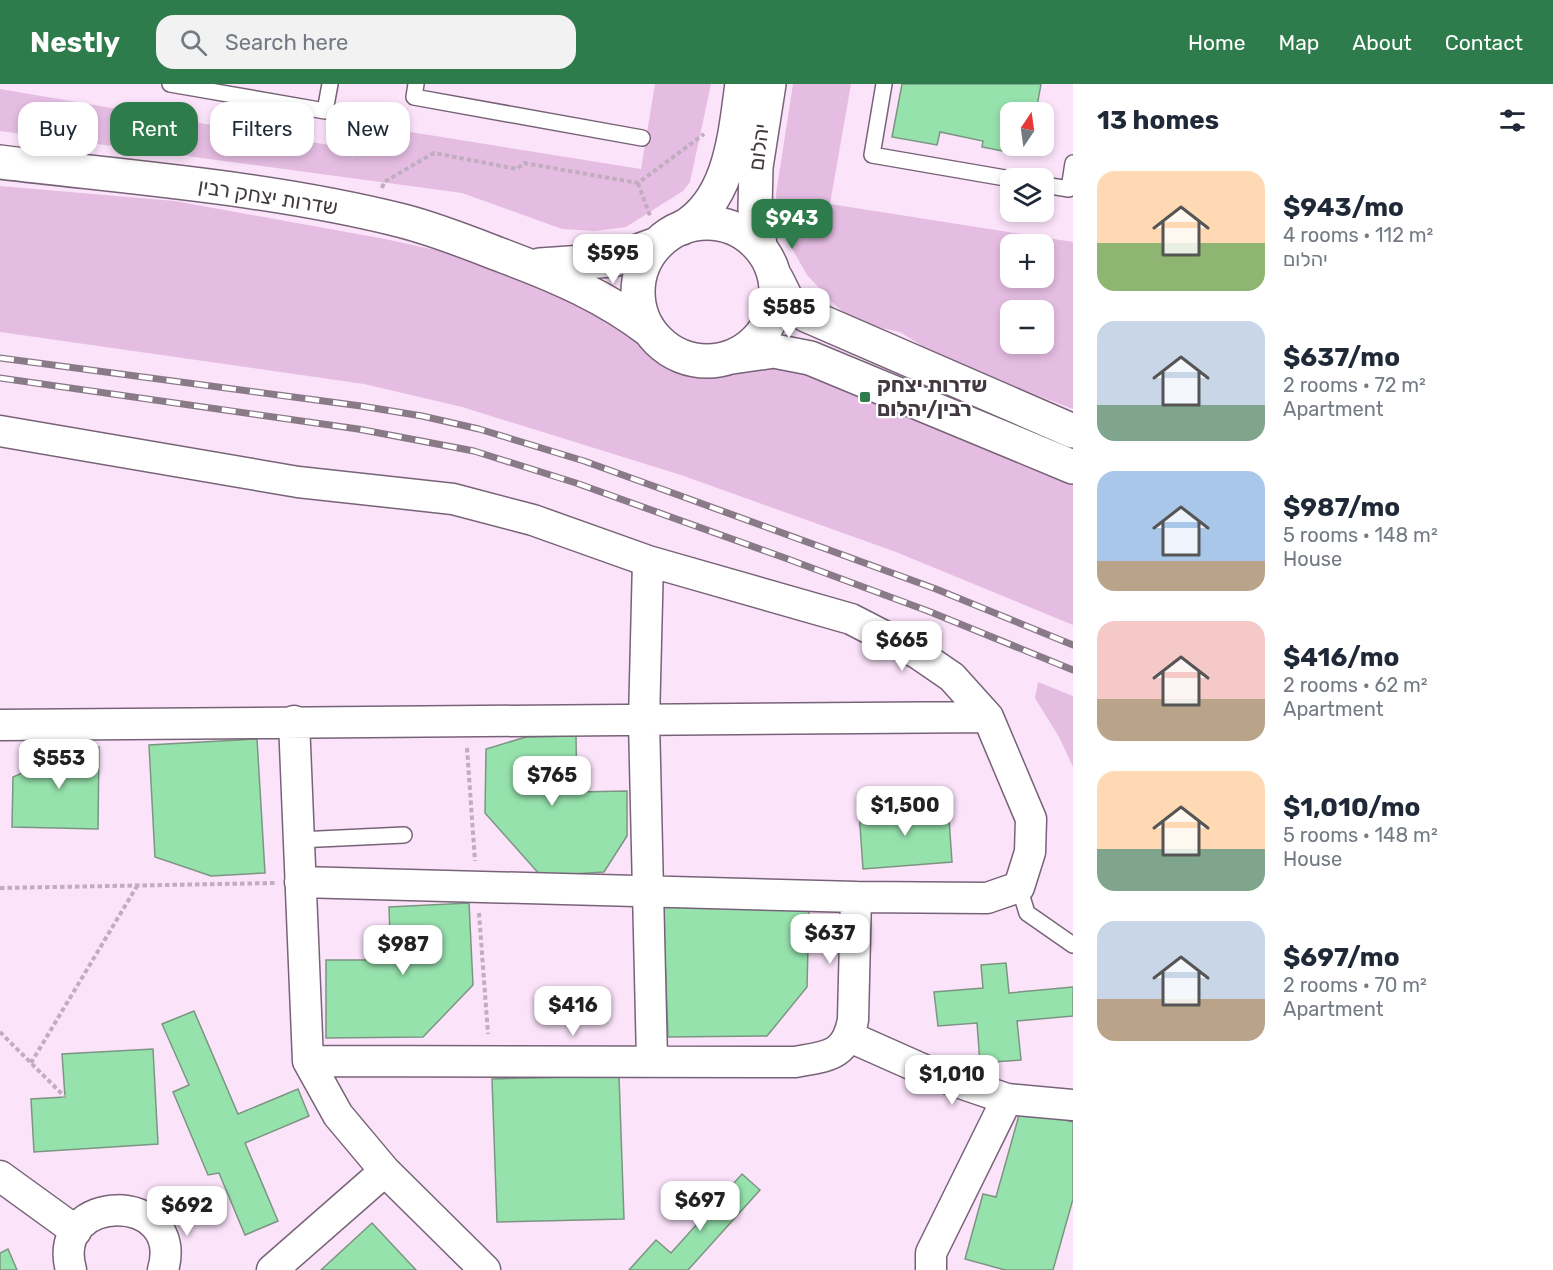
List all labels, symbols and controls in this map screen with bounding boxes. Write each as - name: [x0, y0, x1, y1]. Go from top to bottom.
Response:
- search box: [156, 15, 576, 69]
- text: Nestly: [30, 26, 120, 59]
- icon: search: [177, 26, 210, 59]
- text: Search here: [225, 29, 348, 56]
- text: Home: [1188, 30, 1245, 55]
- text: Map: [1278, 30, 1319, 55]
- text: About: [1352, 30, 1412, 55]
- text: Contact: [1445, 30, 1523, 55]
- chip: Buy: [18, 102, 98, 156]
- chip: Rent: [110, 102, 198, 156]
- chip: Filters: [210, 102, 314, 156]
- chip: New: [326, 102, 410, 156]
- north arrow: [1000, 102, 1054, 156]
- map controls: [1000, 102, 1054, 354]
- icon: filters: [1496, 104, 1529, 137]
- text: 13 homes: [1097, 105, 1219, 136]
- street label: יהלום: [743, 122, 774, 172]
- button: layers: [1000, 168, 1054, 222]
- street label: שדרות יצחק רבין: [196, 173, 340, 220]
- text: $943/mo: [1283, 192, 1404, 223]
- icon: home: [1145, 195, 1217, 267]
- pin: $943: [756, 199, 828, 250]
- text: $943: [766, 206, 818, 230]
- text: 4 rooms · 112 m²: [1283, 223, 1433, 247]
- pin: $595: [577, 234, 649, 285]
- button: +: [1000, 234, 1054, 288]
- text: $595: [587, 241, 639, 265]
- text: יהלום: [1283, 247, 1328, 271]
- pin: $585: [753, 288, 825, 339]
- text: $585: [763, 295, 815, 319]
- button: −: [1000, 300, 1054, 354]
- text: $637/mo: [1283, 342, 1400, 373]
- icon: home: [1145, 345, 1217, 417]
- place label: שדרות יצחק רבין/יהלום: [877, 372, 987, 421]
- text: 2 rooms · 72 m²: [1283, 373, 1426, 397]
- marker: שדרות יצחק רבין/יהלום: [858, 390, 872, 404]
- text: Apartment: [1283, 397, 1384, 421]
- text: $987/mo: [1283, 492, 1400, 523]
- icon: home: [1145, 495, 1217, 567]
- text: 5 rooms · 148 m²: [1283, 523, 1438, 547]
- text: House: [1283, 547, 1342, 571]
- pin: $665: [866, 621, 938, 672]
- text: $665: [876, 628, 928, 652]
- text: $416/mo: [1283, 642, 1400, 673]
- icon: home: [1145, 645, 1217, 717]
- text: 2 rooms · 62 m²: [1283, 673, 1428, 697]
- text: Apartment: [1283, 697, 1384, 721]
- pin: $553: [23, 739, 95, 790]
- text: $553: [33, 746, 85, 770]
- pin: $765: [516, 756, 588, 807]
- text: $765: [527, 763, 577, 787]
- pin: $1,500: [856, 786, 954, 837]
- text: $1,010/mo: [1283, 792, 1420, 823]
- text: $1,500: [871, 793, 939, 817]
- icon: home: [1145, 795, 1217, 867]
- text: 5 rooms · 148 m²: [1283, 823, 1438, 847]
- text: House: [1283, 847, 1342, 871]
- pin: $637: [794, 914, 866, 965]
- text: $637: [804, 921, 856, 945]
- pin: $987: [367, 925, 439, 976]
- text: $987: [377, 932, 429, 956]
- text: $697/mo: [1283, 942, 1400, 973]
- icon: home: [1145, 945, 1217, 1017]
- text: 2 rooms · 70 m²: [1283, 973, 1427, 997]
- pin: $416: [537, 986, 609, 1037]
- text: $416: [548, 993, 598, 1017]
- text: Apartment: [1283, 997, 1384, 1021]
- pin: $1,010: [903, 1055, 1001, 1106]
- text: $1,010: [919, 1062, 985, 1086]
- pin: $697: [664, 1181, 736, 1232]
- pin: $692: [151, 1186, 223, 1237]
- text: $697: [675, 1188, 725, 1212]
- text: $692: [161, 1193, 213, 1217]

